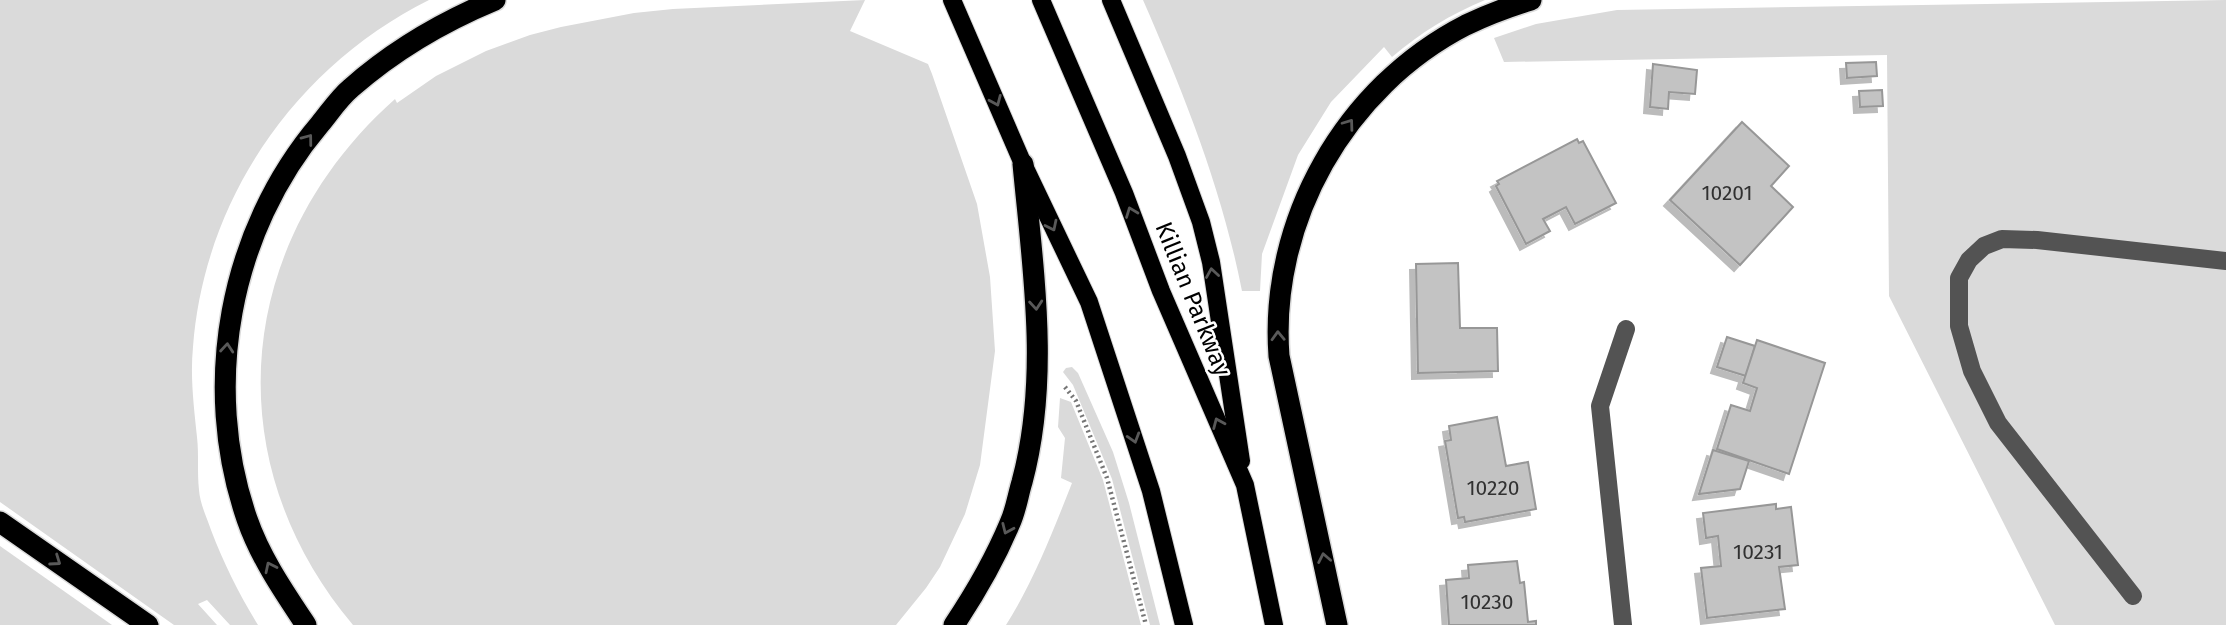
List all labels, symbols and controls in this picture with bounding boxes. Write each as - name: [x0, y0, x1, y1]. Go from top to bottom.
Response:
- one-way arrow: [987, 94, 1001, 106]
- one-way arrow: [1341, 119, 1353, 132]
- one-way arrow: [300, 134, 312, 146]
- house number: 10201: [1701, 180, 1753, 206]
- one-way arrow: [1126, 207, 1140, 219]
- street label: Killian Parkway: [1149, 218, 1237, 380]
- one-way arrow: [1044, 219, 1058, 231]
- one-way arrow: [1205, 267, 1220, 278]
- one-way arrow: [1028, 300, 1043, 311]
- one-way arrow: [1271, 330, 1286, 341]
- one-way arrow: [219, 342, 234, 353]
- one-way arrow: [1212, 417, 1226, 430]
- one-way arrow: [1126, 431, 1141, 443]
- house number: 10220: [1466, 475, 1520, 501]
- one-way arrow: [1001, 522, 1015, 534]
- house number: 10231: [1733, 539, 1783, 565]
- one-way arrow: [1318, 552, 1333, 564]
- one-way arrow: [48, 553, 61, 565]
- one-way arrow: [265, 562, 279, 574]
- house number: 10230: [1460, 589, 1514, 615]

